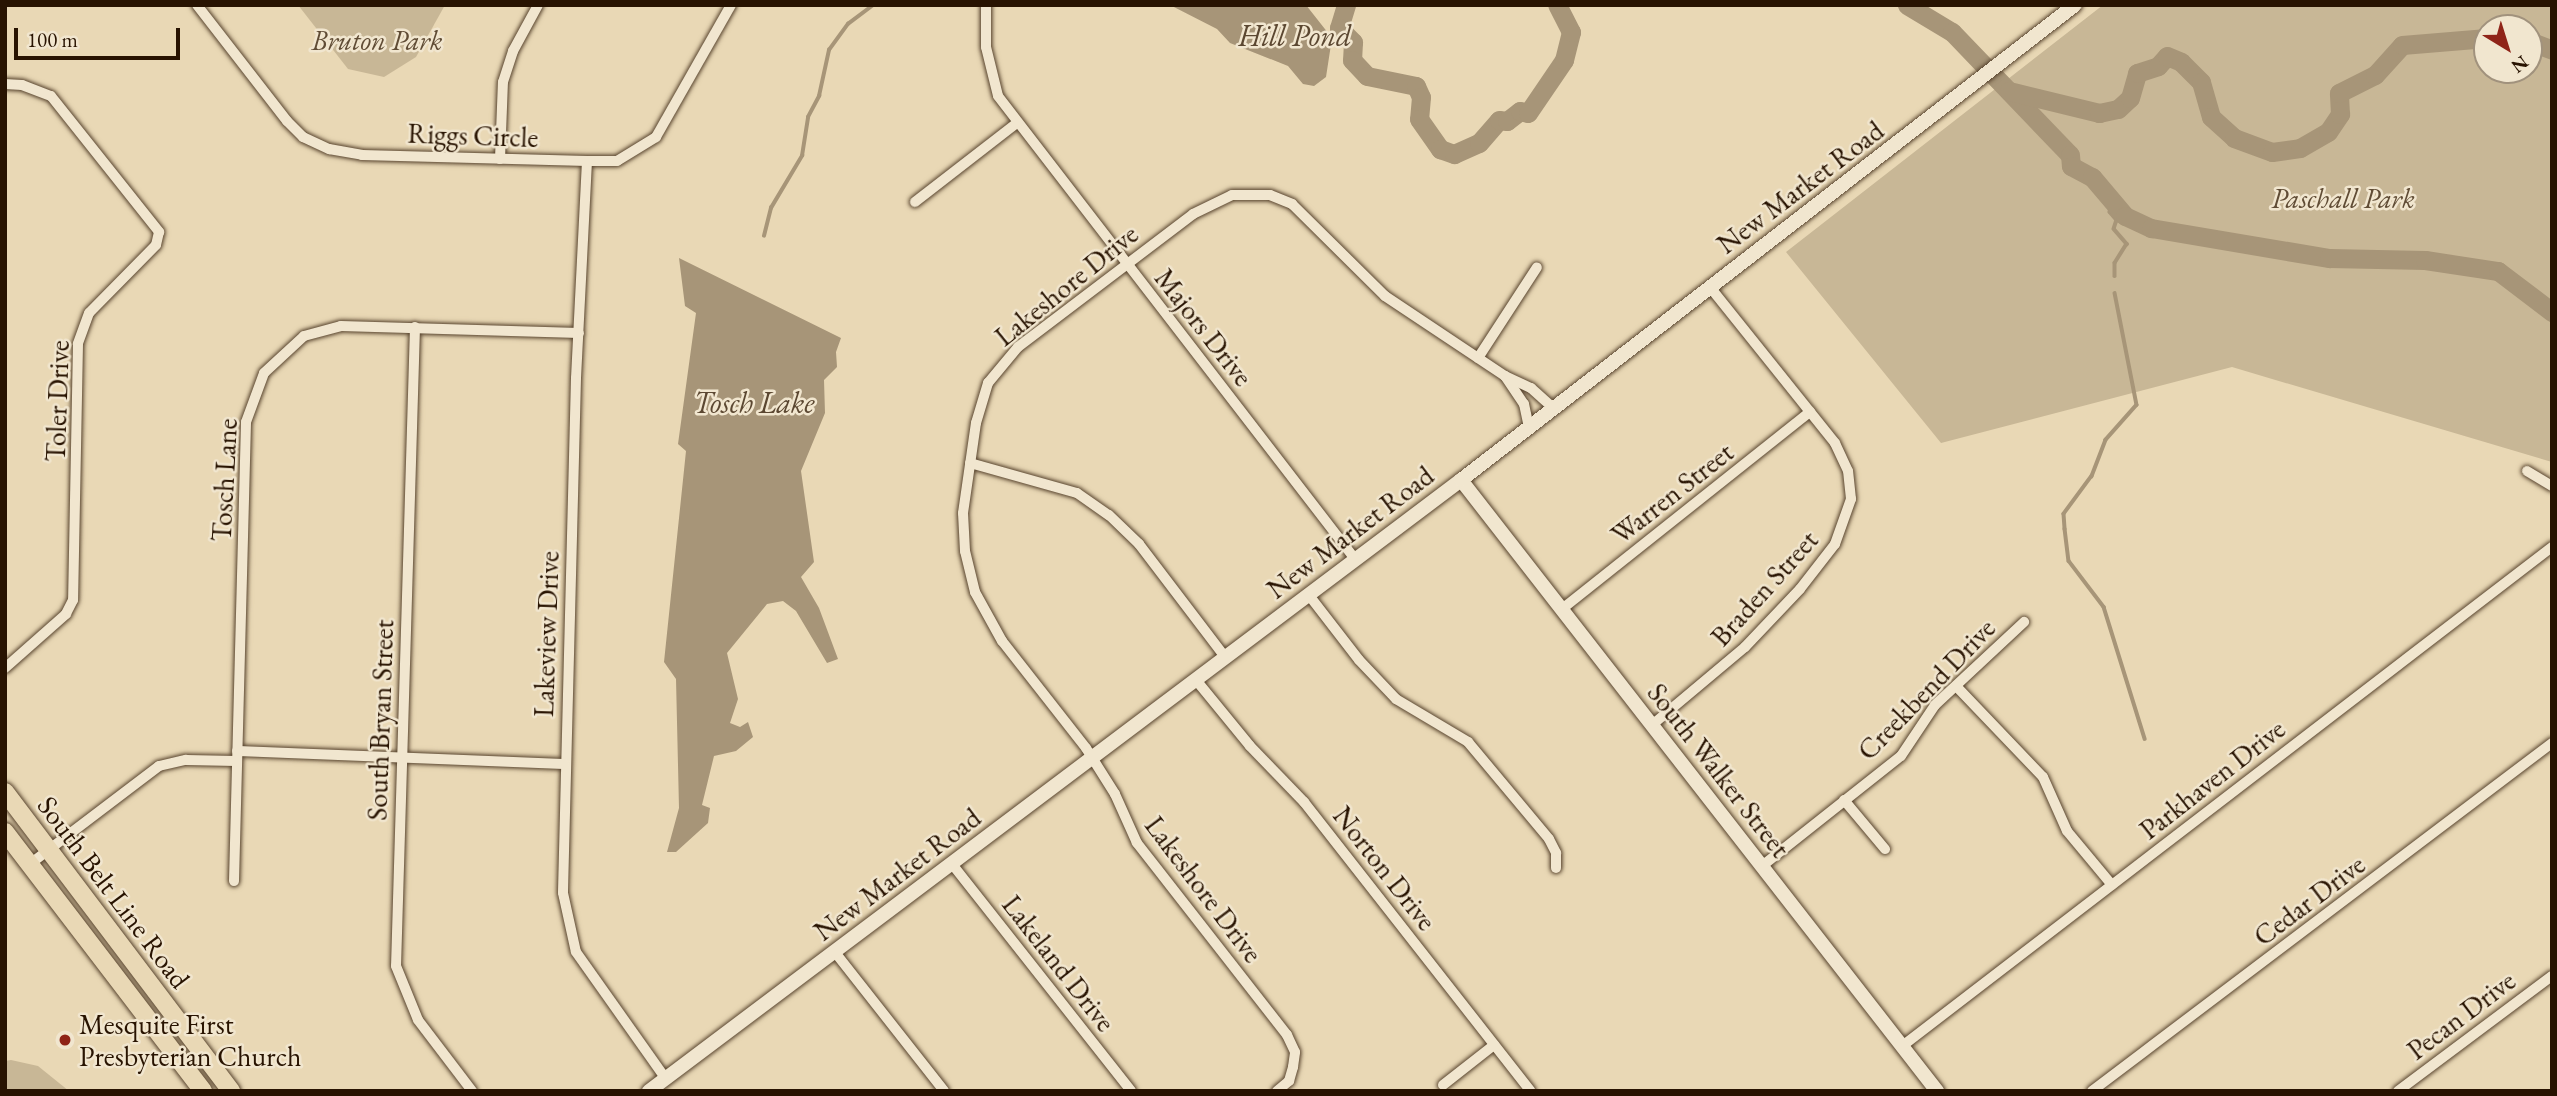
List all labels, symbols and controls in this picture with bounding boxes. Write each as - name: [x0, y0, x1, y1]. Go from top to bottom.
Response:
- scale bar: [18, 14, 184, 58]
- north arrow: [2473, 14, 2543, 84]
- water label: Hill Pond: [1239, 18, 1351, 54]
- park label: Bruton Park: [311, 23, 443, 57]
- text: 100 m: [27, 26, 78, 53]
- text: N: [2506, 50, 2534, 79]
- street label: New Market Road: [1710, 113, 1890, 261]
- street label: Riggs Circle: [407, 116, 539, 154]
- park label: Paschall Park: [2271, 181, 2415, 215]
- street label: Lakeshore Drive: [988, 217, 1144, 353]
- street label: Majors Drive: [1148, 262, 1260, 392]
- street label: Toler Drive: [38, 340, 76, 462]
- water label: Tosch Lake: [693, 385, 815, 421]
- street label: Tosch Lane: [204, 418, 244, 542]
- street label: Warren Street: [1604, 435, 1740, 551]
- street label: New Market Road: [1260, 458, 1440, 606]
- street label: Braden Street: [1703, 523, 1825, 653]
- street label: Lakeview Drive: [526, 550, 566, 718]
- street label: Creekbend Drive: [1850, 611, 2002, 767]
- street label: South Bryan Street: [360, 619, 400, 821]
- street label: South Walker Street: [1641, 676, 1797, 864]
- street label: Parkhaven Drive: [2133, 712, 2291, 846]
- street label: South Belt Line Road: [31, 789, 197, 995]
- street label: Norton Drive: [1326, 799, 1444, 937]
- street label: New Market Road: [807, 800, 987, 948]
- street label: Lakeshore Drive: [1138, 809, 1270, 969]
- street label: Cedar Drive: [2247, 847, 2371, 953]
- street label: Lakeland Drive: [995, 888, 1123, 1038]
- street label: Pecan Drive: [2400, 963, 2522, 1067]
- place label: Mesquite First Presbyterian Church: [79, 1007, 301, 1073]
- marker: Mesquite First Presbyterian Church: [57, 1032, 73, 1048]

